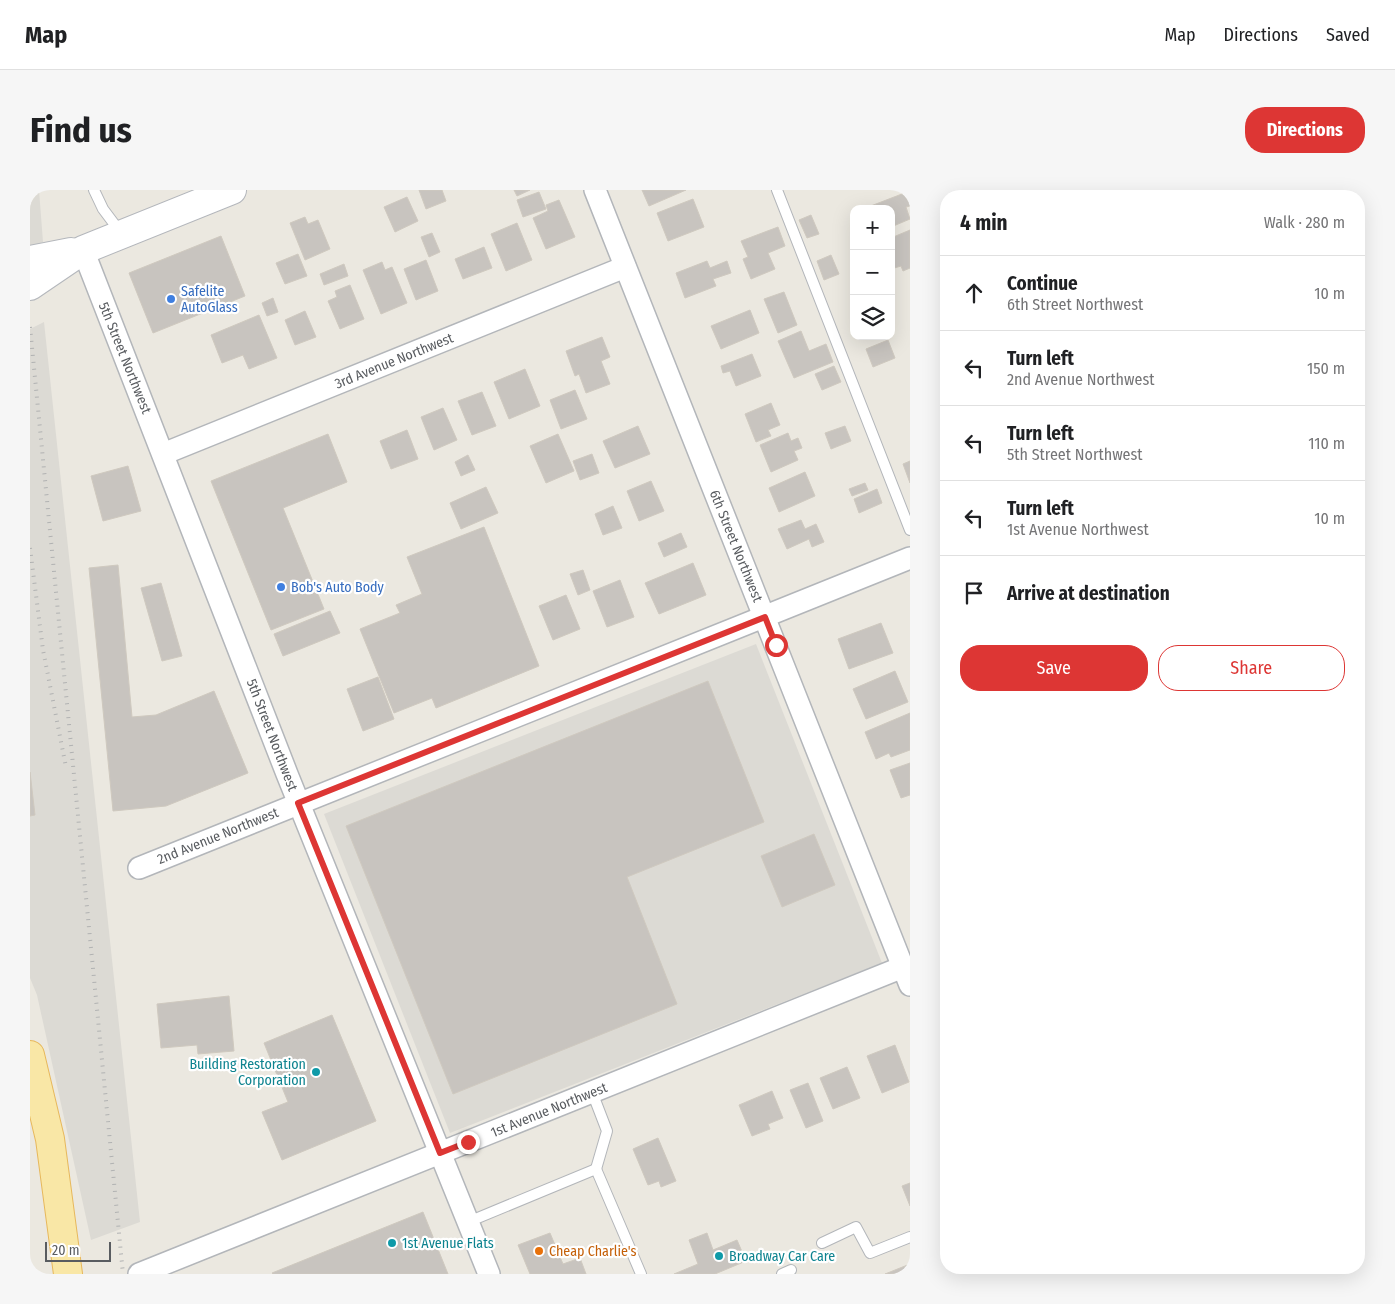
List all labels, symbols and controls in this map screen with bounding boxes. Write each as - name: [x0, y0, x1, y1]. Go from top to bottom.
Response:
- text: Map: [25, 21, 67, 49]
- text: Map: [1164, 24, 1196, 46]
- text: Directions: [1224, 24, 1298, 46]
- text: Saved: [1326, 24, 1370, 46]
- button: Directions: [1245, 107, 1365, 153]
- text: Find us: [30, 109, 132, 151]
- map controls: [850, 205, 895, 340]
- button: +: [850, 205, 895, 250]
- text: 4 min: [960, 210, 1008, 236]
- text: Walk · 280 m: [1264, 213, 1345, 232]
- button: −: [850, 250, 895, 295]
- text: Continue: [1007, 272, 1078, 295]
- icon: ahead: [960, 279, 988, 307]
- place label: Safelite AutoGlass: [181, 283, 238, 316]
- text: 10 m: [1314, 284, 1345, 303]
- marker: Safelite AutoGlass: [165, 293, 177, 305]
- button: layers: [850, 295, 895, 340]
- text: 6th Street Northwest: [1007, 295, 1143, 314]
- street label: 5th Street Northwest: [95, 300, 155, 417]
- street label: 3rd Avenue Northwest: [332, 329, 456, 393]
- text: Turn left: [1007, 347, 1074, 370]
- icon: left: [960, 354, 988, 382]
- text: 150 m: [1307, 359, 1345, 378]
- text: 2nd Avenue Northwest: [1007, 370, 1155, 389]
- text: Turn left: [1007, 422, 1074, 445]
- icon: left: [960, 429, 988, 457]
- text: 110 m: [1308, 434, 1345, 453]
- text: 5th Street Northwest: [1007, 445, 1143, 464]
- street label: 6th Street Northwest: [706, 488, 766, 605]
- text: Turn left: [1007, 497, 1074, 520]
- icon: left: [960, 504, 988, 532]
- text: 10 m: [1314, 509, 1345, 528]
- text: 1st Avenue Northwest: [1007, 520, 1149, 539]
- place label: Bob's Auto Body: [291, 579, 385, 596]
- icon: arrive: [960, 579, 988, 607]
- marker: Bob's Auto Body: [275, 581, 287, 593]
- text: Arrive at destination: [1007, 582, 1170, 605]
- route start: [765, 634, 788, 657]
- button: Save: [960, 645, 1148, 691]
- button: Share: [1158, 645, 1345, 691]
- street label: 5th Street Northwest: [243, 677, 301, 794]
- street label: 2nd Avenue Northwest: [155, 804, 281, 868]
- place label: Building Restoration Corporation: [189, 1056, 306, 1089]
- marker: Building Restoration Corporation: [310, 1066, 322, 1078]
- street label: 1st Avenue Northwest: [488, 1079, 610, 1141]
- route end: [457, 1131, 480, 1154]
- place label: 1st Avenue Flats: [402, 1235, 494, 1252]
- marker: 1st Avenue Flats: [386, 1237, 398, 1249]
- scale bar: [45, 1239, 111, 1262]
- text: 20 m: [52, 1242, 80, 1259]
- place label: Cheap Charlie's: [549, 1243, 637, 1260]
- marker: Cheap Charlie's: [533, 1245, 545, 1257]
- place label: Broadway Car Care: [729, 1248, 835, 1265]
- marker: Broadway Car Care: [713, 1250, 725, 1262]

